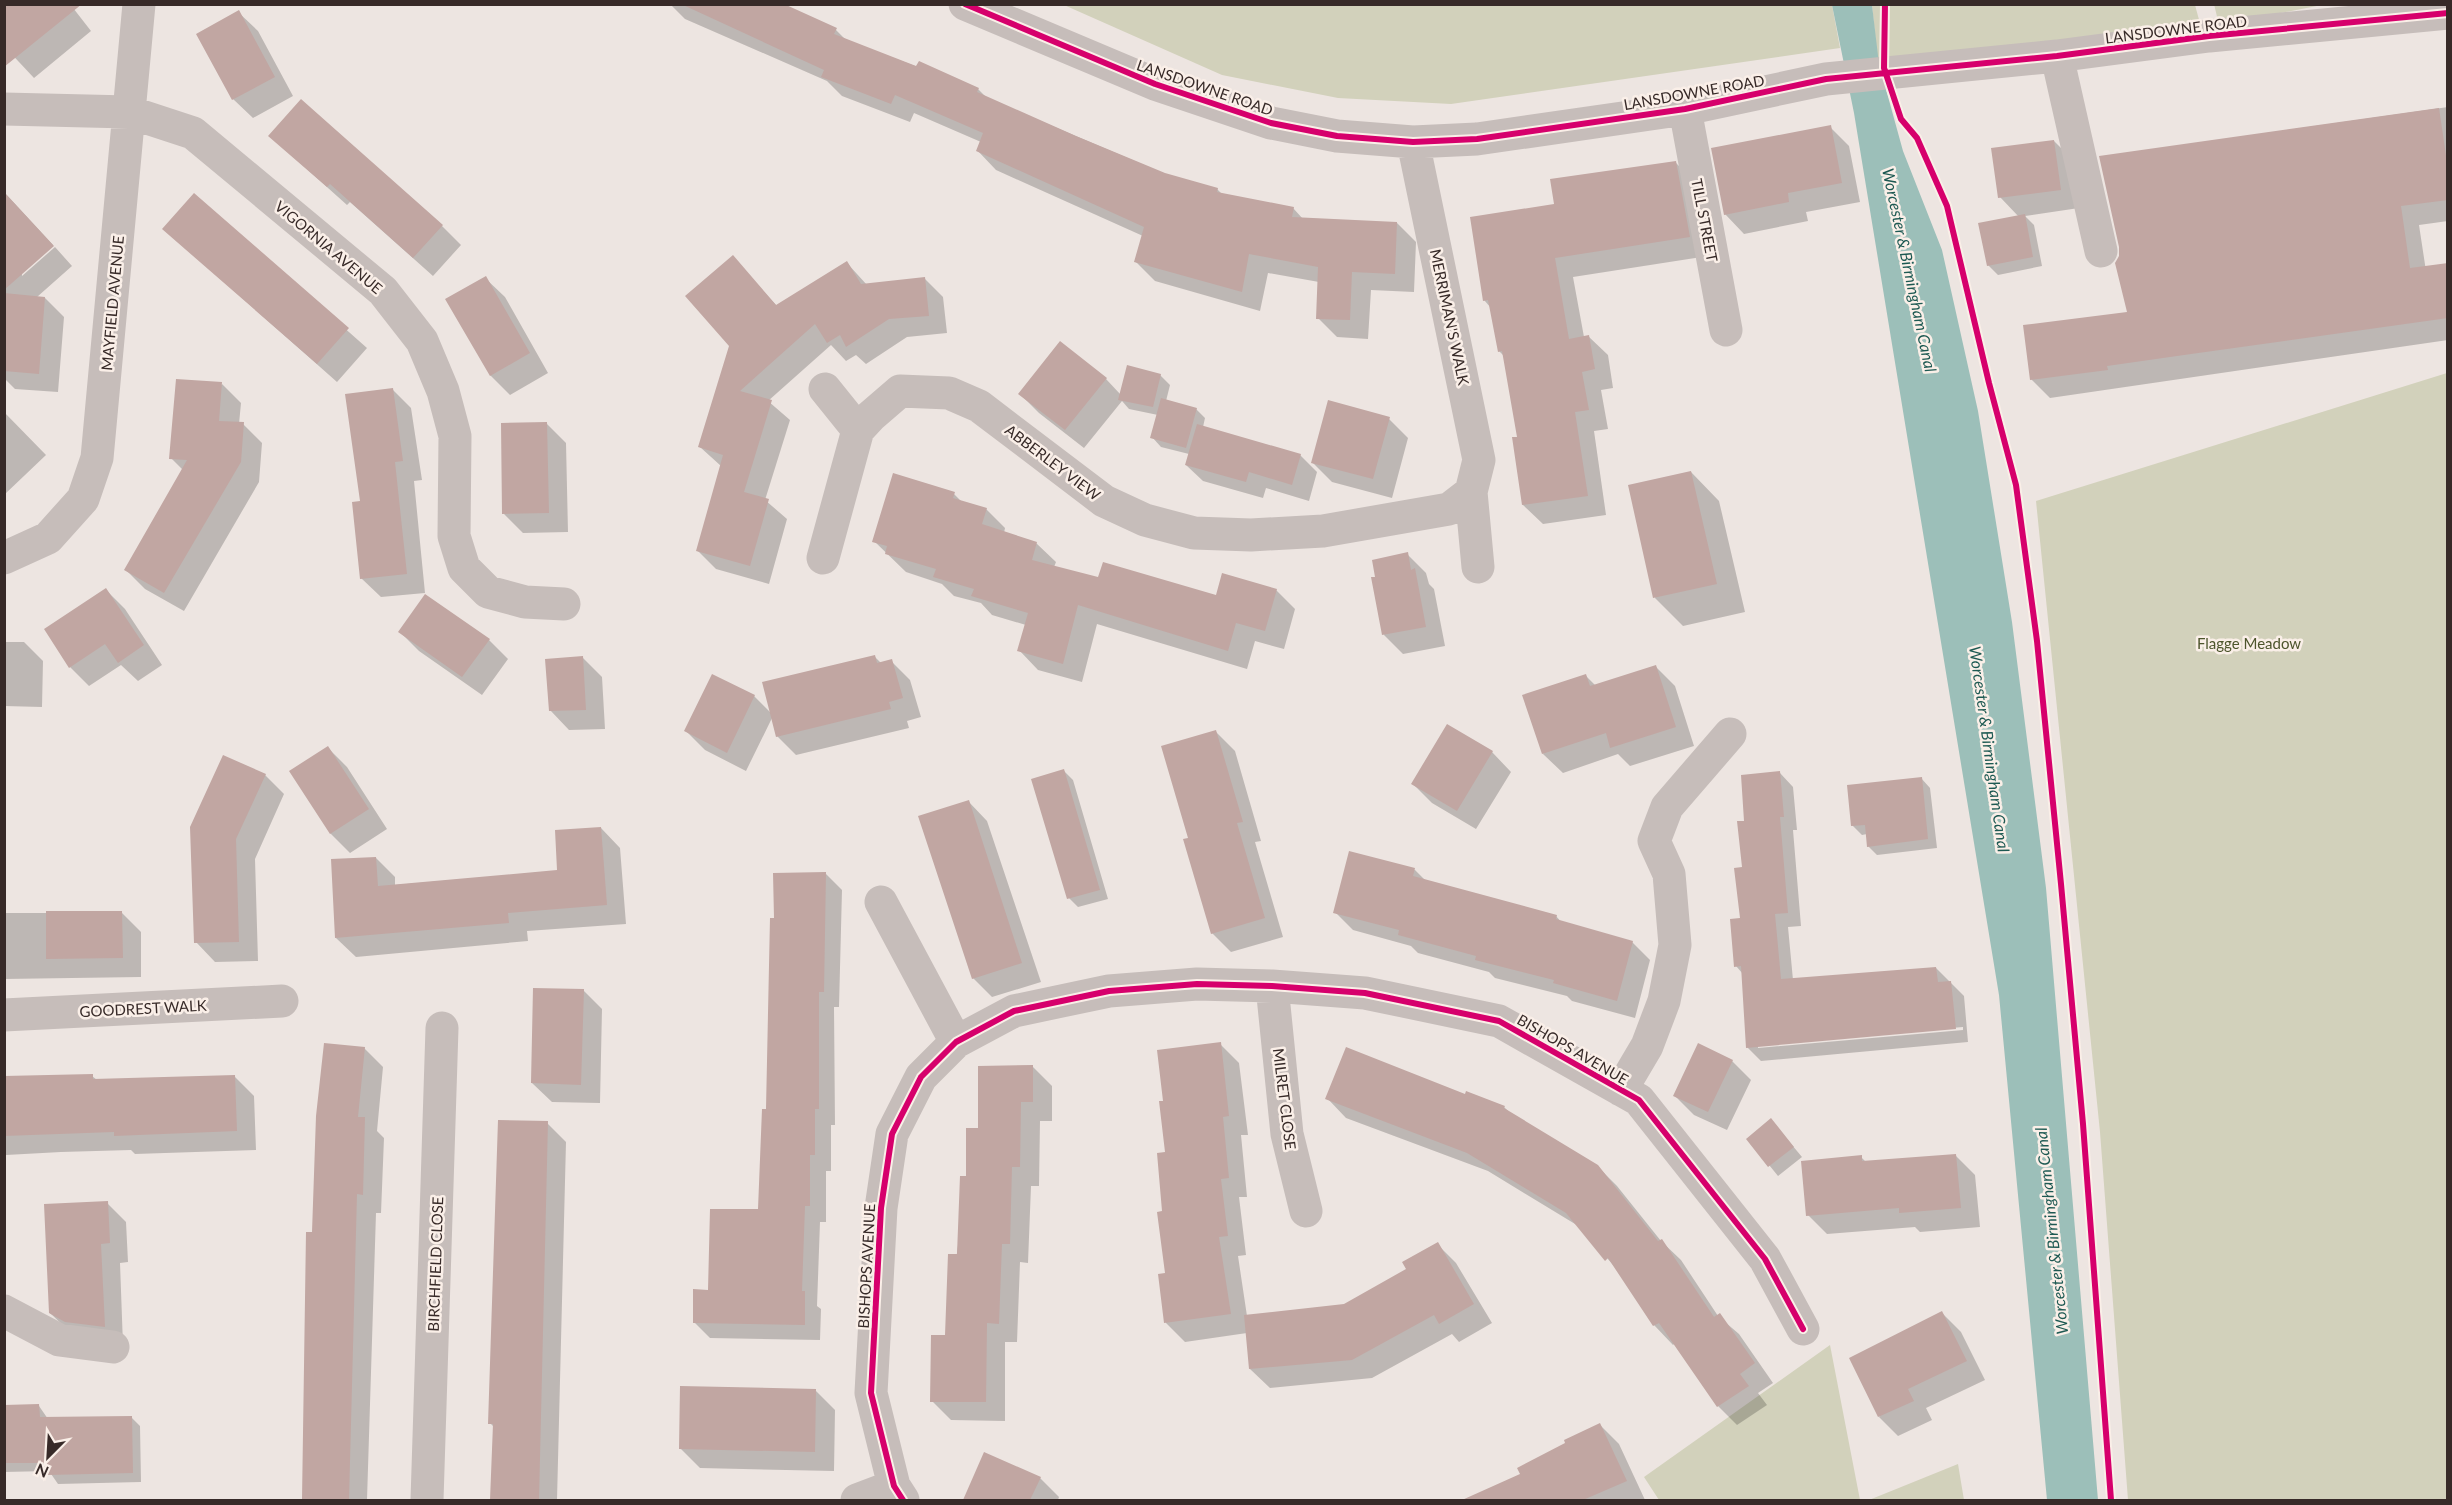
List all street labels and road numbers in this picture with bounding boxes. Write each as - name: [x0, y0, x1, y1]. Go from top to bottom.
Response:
- street label: LANSDOWNE ROAD: [2104, 11, 2248, 47]
- street label: LANSDOWNE ROAD: [1135, 55, 1275, 119]
- street label: LANSDOWNE ROAD: [1622, 71, 1766, 113]
- street label: TILL STREET: [1688, 177, 1722, 263]
- street label: VIGORNIA AVENUE: [272, 197, 386, 297]
- street label: MAYFIELD AVENUE: [97, 235, 127, 371]
- street label: MERRIMAN'S WALK: [1427, 247, 1473, 387]
- street label: ABBERLEY VIEW: [1002, 420, 1105, 504]
- street label: GOODREST WALK: [79, 996, 207, 1020]
- street label: BISHOPS AVENUE: [1514, 1010, 1632, 1088]
- street label: MILRET CLOSE: [1270, 1047, 1300, 1151]
- street label: BIRCHFIELD CLOSE: [424, 1196, 446, 1332]
- street label: BISHOPS AVENUE: [854, 1203, 878, 1329]

